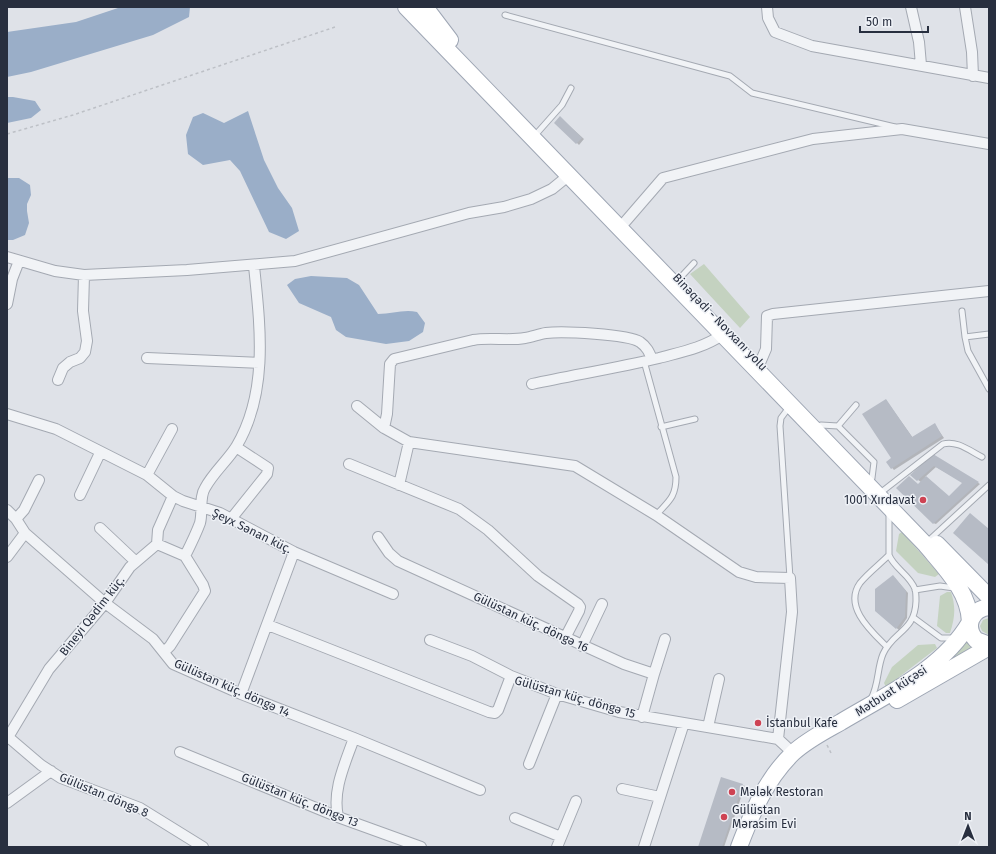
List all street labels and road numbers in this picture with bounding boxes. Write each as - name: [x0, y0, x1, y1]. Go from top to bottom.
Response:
- street label: Binəqədi - Novxanı yolu: [670, 270, 770, 374]
- street label: Şeyx Sənan küç.: [210, 506, 294, 556]
- street label: Bineyi Qədim küç.: [56, 573, 128, 659]
- street label: Gülüstan küç. döngə 16: [471, 589, 591, 655]
- street label: Gülüstan küç. döngə 14: [172, 656, 293, 720]
- street label: Mətbuat küçəsi: [853, 663, 929, 719]
- street label: Gülüstan küç. döngə 15: [513, 673, 637, 721]
- street label: Gülüstan döngə 8: [57, 770, 151, 820]
- street label: Gülüstan küç. döngə 13: [239, 770, 361, 830]

